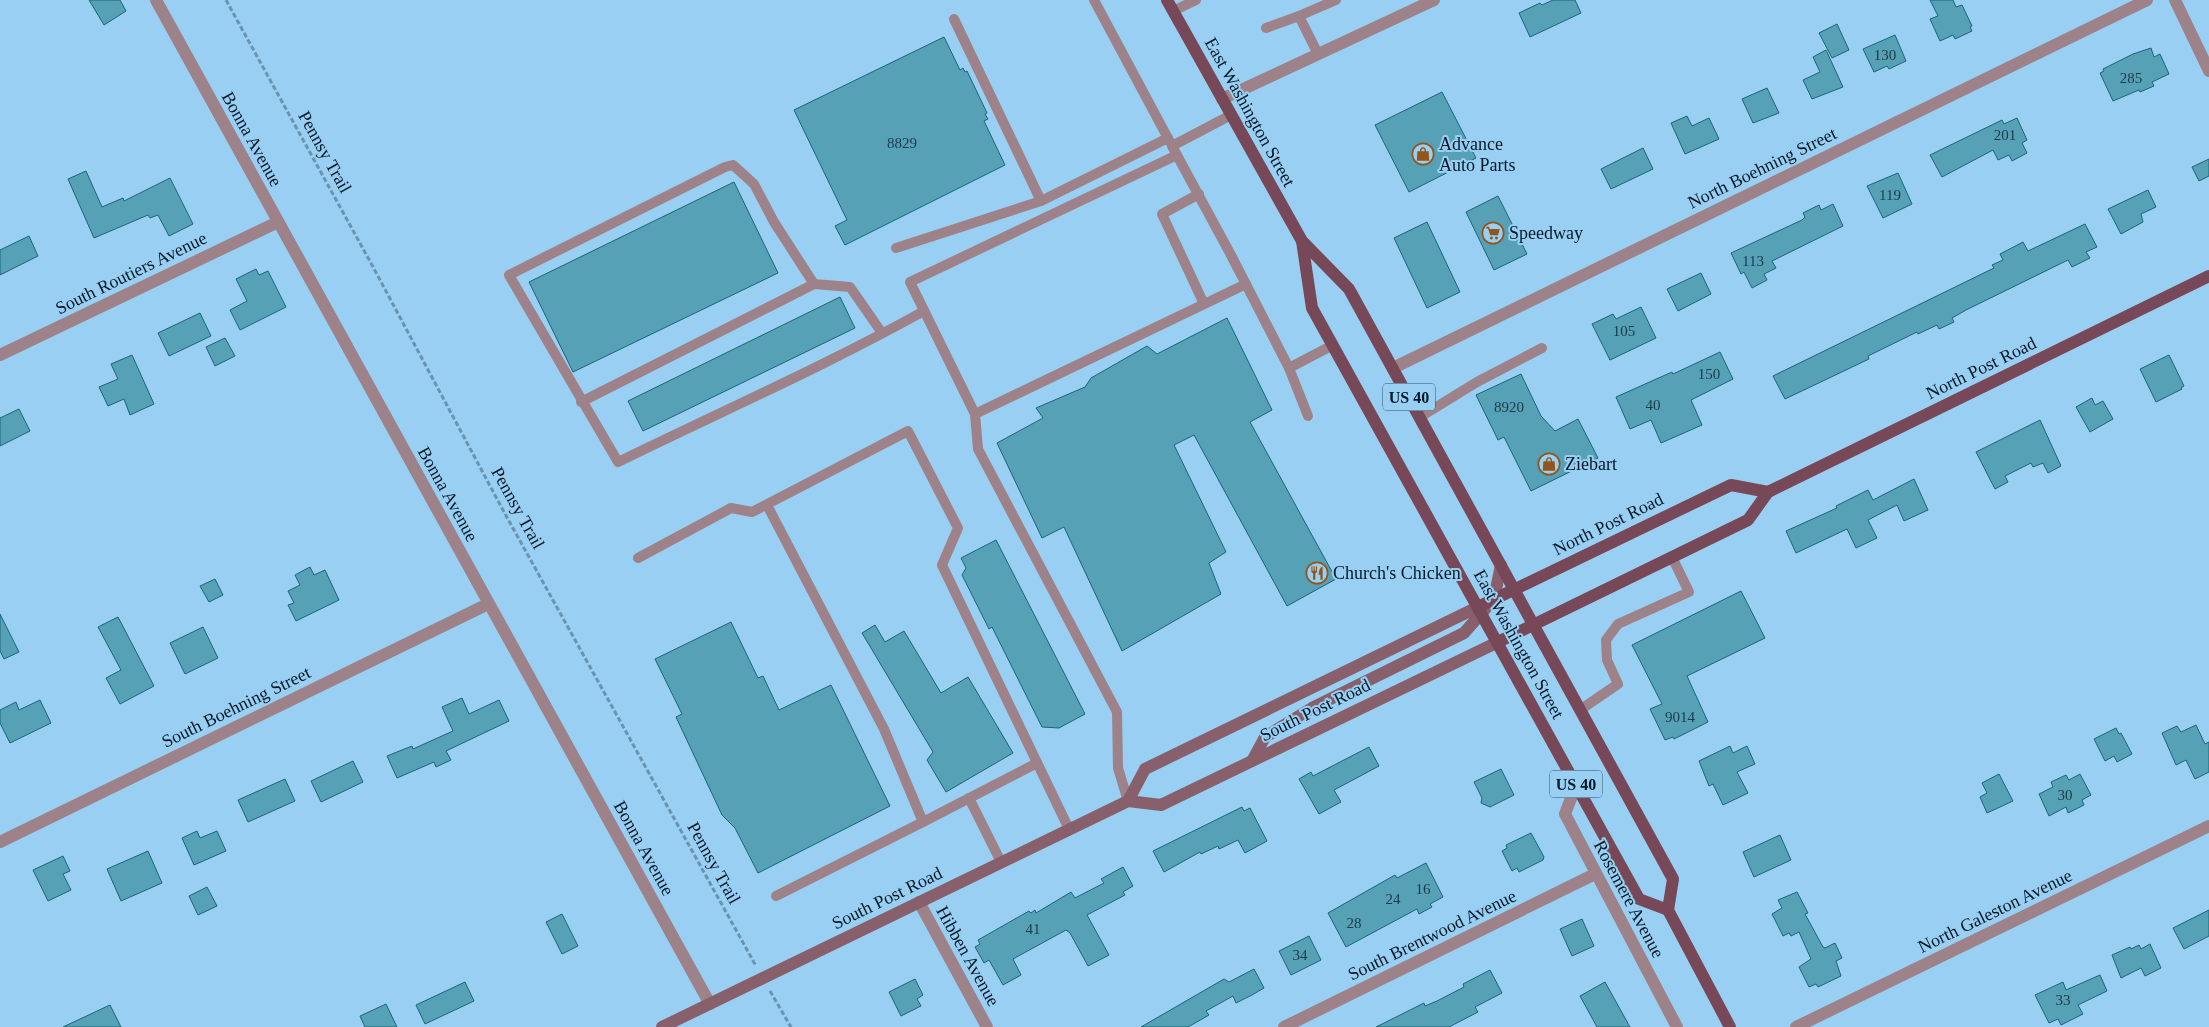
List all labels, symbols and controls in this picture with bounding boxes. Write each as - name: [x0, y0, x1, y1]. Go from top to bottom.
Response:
- street label: East Washington Street: [1201, 34, 1299, 190]
- house number: 130: [1874, 47, 1896, 63]
- house number: 285: [2120, 70, 2142, 86]
- street label: Bonna Avenue: [218, 88, 286, 190]
- street label: Pennsy Trail: [294, 108, 356, 196]
- street label: North Boehning Street: [1684, 123, 1840, 213]
- house number: 201: [1994, 127, 2016, 143]
- place label: Advance Auto Parts: [1439, 134, 1516, 175]
- house number: 8829: [887, 135, 917, 151]
- shop icon: Advance Auto Parts: [1411, 142, 1435, 166]
- house number: 119: [1879, 187, 1901, 203]
- supermarket icon: Speedway: [1481, 221, 1505, 245]
- place label: Speedway: [1509, 223, 1583, 243]
- street label: South Routiers Avenue: [52, 228, 210, 318]
- house number: 113: [1742, 253, 1764, 269]
- house number: 105: [1613, 323, 1635, 339]
- street label: North Post Road: [1923, 333, 2039, 403]
- house number: 150: [1698, 366, 1720, 382]
- road number: US 40: [1383, 384, 1435, 411]
- house number: 40: [1646, 397, 1661, 413]
- house number: 8920: [1494, 399, 1524, 415]
- street label: Bonna Avenue: [414, 443, 482, 545]
- shop icon: Ziebart: [1537, 452, 1561, 476]
- place label: Ziebart: [1565, 454, 1617, 474]
- street label: Pennsy Trail: [487, 464, 549, 552]
- street label: North Post Road: [1550, 489, 1666, 559]
- restaurant icon: Church's Chicken: [1305, 561, 1329, 585]
- place label: Church's Chicken: [1333, 563, 1461, 583]
- street label: East Washington Street: [1470, 566, 1568, 722]
- street label: South Boehning Street: [158, 662, 314, 752]
- street label: South Post Road: [1257, 675, 1373, 745]
- house number: 9014: [1665, 709, 1696, 725]
- road number: US 40: [1550, 771, 1602, 798]
- house number: 30: [2058, 787, 2073, 803]
- street label: Bonna Avenue: [610, 797, 678, 899]
- street label: Pennsy Trail: [683, 819, 745, 907]
- street label: Rosemere Avenue: [1590, 837, 1668, 961]
- street label: South Post Road: [829, 863, 945, 933]
- street label: North Galeston Avenue: [1915, 865, 2075, 957]
- house number: 16: [1416, 881, 1431, 897]
- street label: South Brentwood Avenue: [1345, 886, 1519, 984]
- house number: 24: [1386, 891, 1401, 907]
- street label: Hibben Avenue: [932, 903, 1004, 1009]
- house number: 28: [1347, 915, 1362, 931]
- house number: 41: [1026, 921, 1041, 937]
- house number: 34: [1293, 947, 1308, 963]
- house number: 33: [2056, 992, 2071, 1008]

